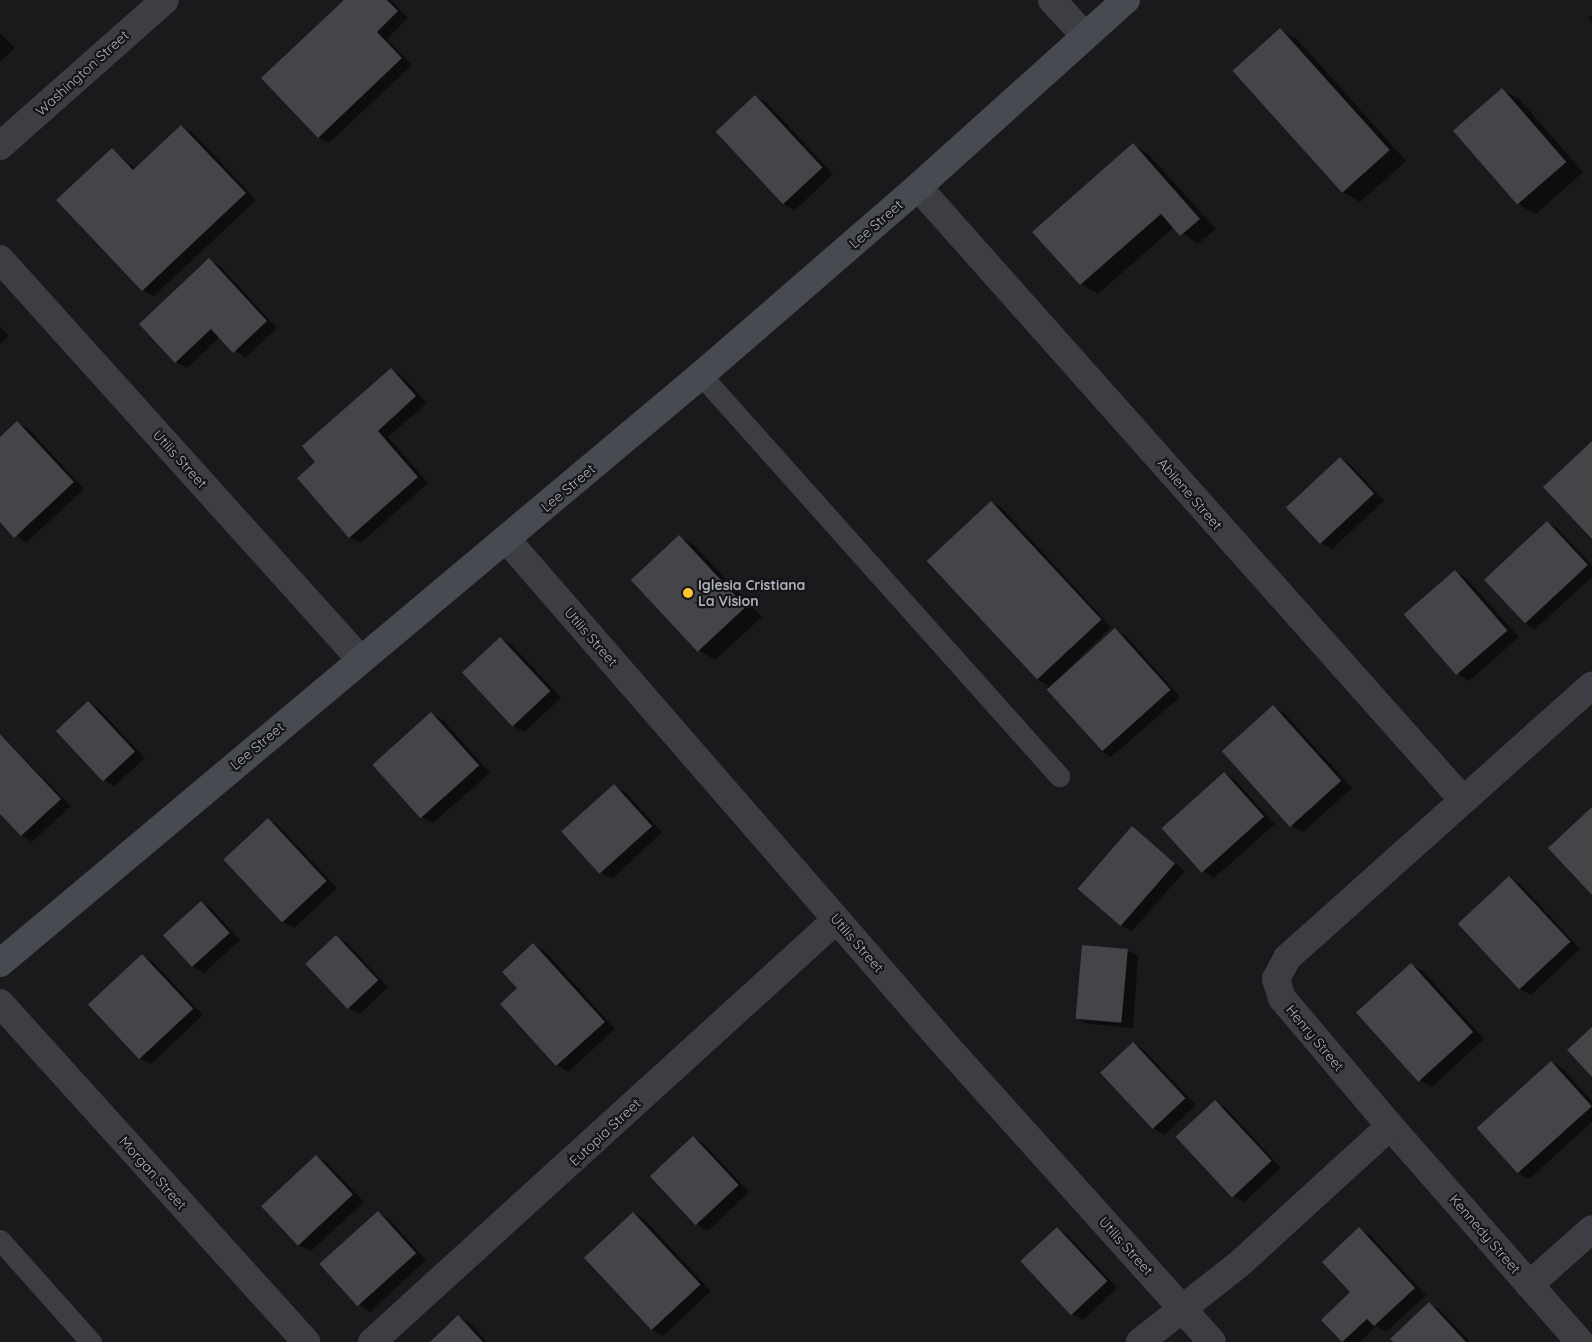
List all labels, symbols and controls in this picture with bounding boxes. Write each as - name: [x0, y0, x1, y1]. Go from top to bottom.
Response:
- street label: Washington Street: [32, 27, 132, 119]
- street label: Lee Street: [846, 196, 906, 252]
- street label: Utilis Street: [149, 426, 211, 492]
- street label: Abilene Street: [1154, 455, 1226, 533]
- street label: Lee Street: [538, 461, 598, 515]
- place label: Iglesia Cristiana La Vision: [698, 577, 805, 610]
- marker: Iglesia Cristiana La Vision: [682, 587, 694, 599]
- street label: Utilis Street: [561, 604, 621, 670]
- street label: Lee Street: [227, 719, 287, 773]
- street label: Utilis Street: [827, 910, 887, 976]
- street label: Henry Street: [1282, 1001, 1348, 1075]
- street label: Eutopia Street: [566, 1095, 644, 1169]
- street label: Morgan Street: [116, 1133, 190, 1213]
- street label: Kennedy Street: [1446, 1191, 1524, 1277]
- street label: Utilis Street: [1095, 1213, 1157, 1279]

